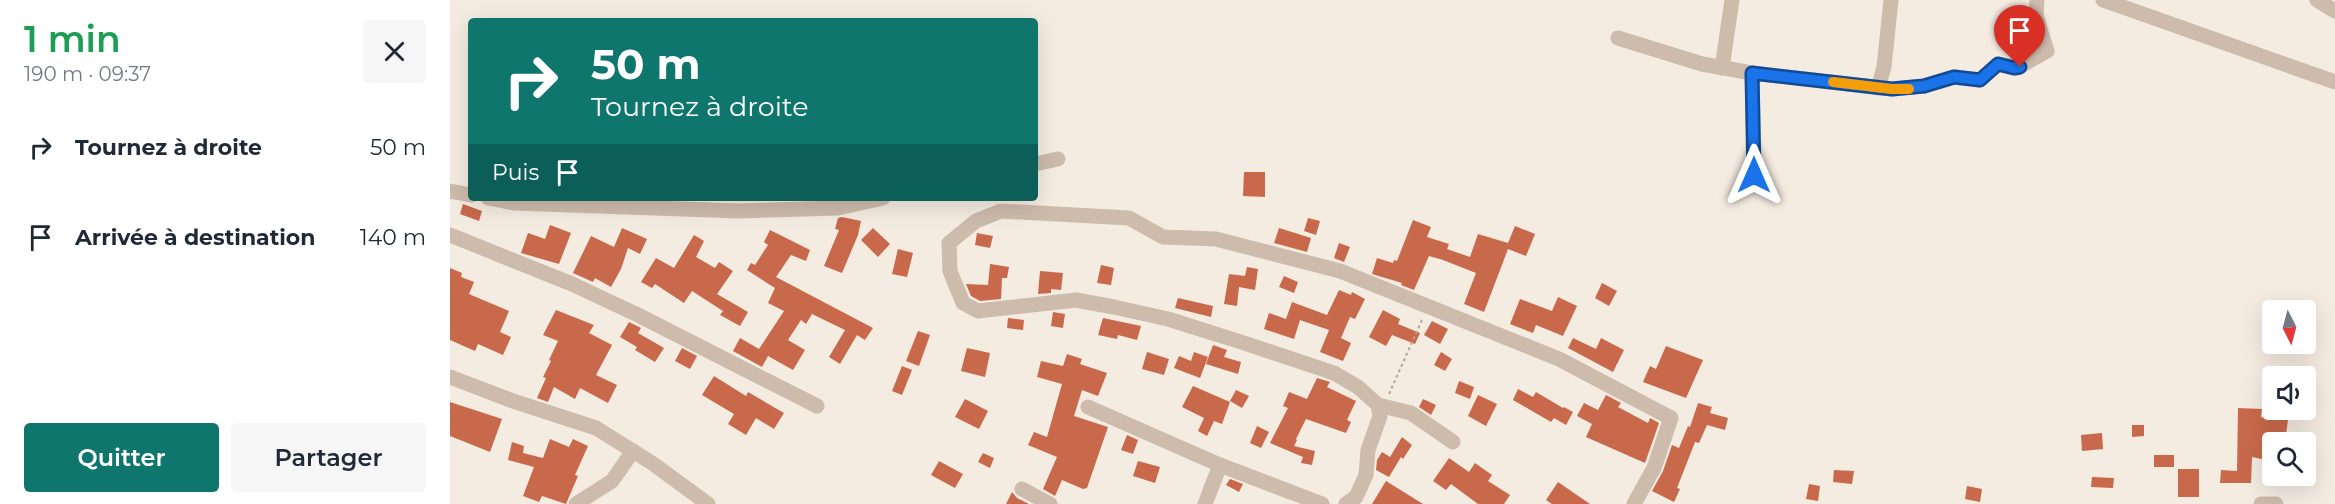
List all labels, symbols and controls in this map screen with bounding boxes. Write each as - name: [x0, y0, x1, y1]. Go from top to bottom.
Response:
- pin: [1994, 5, 2045, 67]
- icon: arrive: [2003, 14, 2036, 47]
- text: 1 min: [24, 17, 121, 61]
- button: close: [363, 20, 426, 83]
- text: 50 m: [591, 38, 700, 90]
- icon: right: [492, 42, 570, 120]
- text: 190 m · 09:37: [24, 62, 151, 86]
- text: Tournez à droite: [591, 90, 809, 123]
- icon: right: [24, 131, 57, 164]
- text: Tournez à droite: [75, 134, 262, 161]
- text: 50 m: [370, 134, 426, 161]
- position arrow: [1722, 143, 1786, 207]
- icon: arrive: [551, 156, 584, 189]
- text: Puis: [492, 159, 539, 186]
- icon: arrive: [24, 221, 57, 254]
- text: Arrivée à destination: [75, 224, 315, 251]
- text: 140 m: [360, 224, 426, 251]
- north arrow: [2262, 300, 2316, 354]
- map controls: [2262, 300, 2316, 486]
- button: sound: [2262, 366, 2316, 420]
- button: Quitter: [24, 423, 219, 492]
- button: Partager: [231, 423, 426, 492]
- button: search: [2262, 432, 2316, 486]

